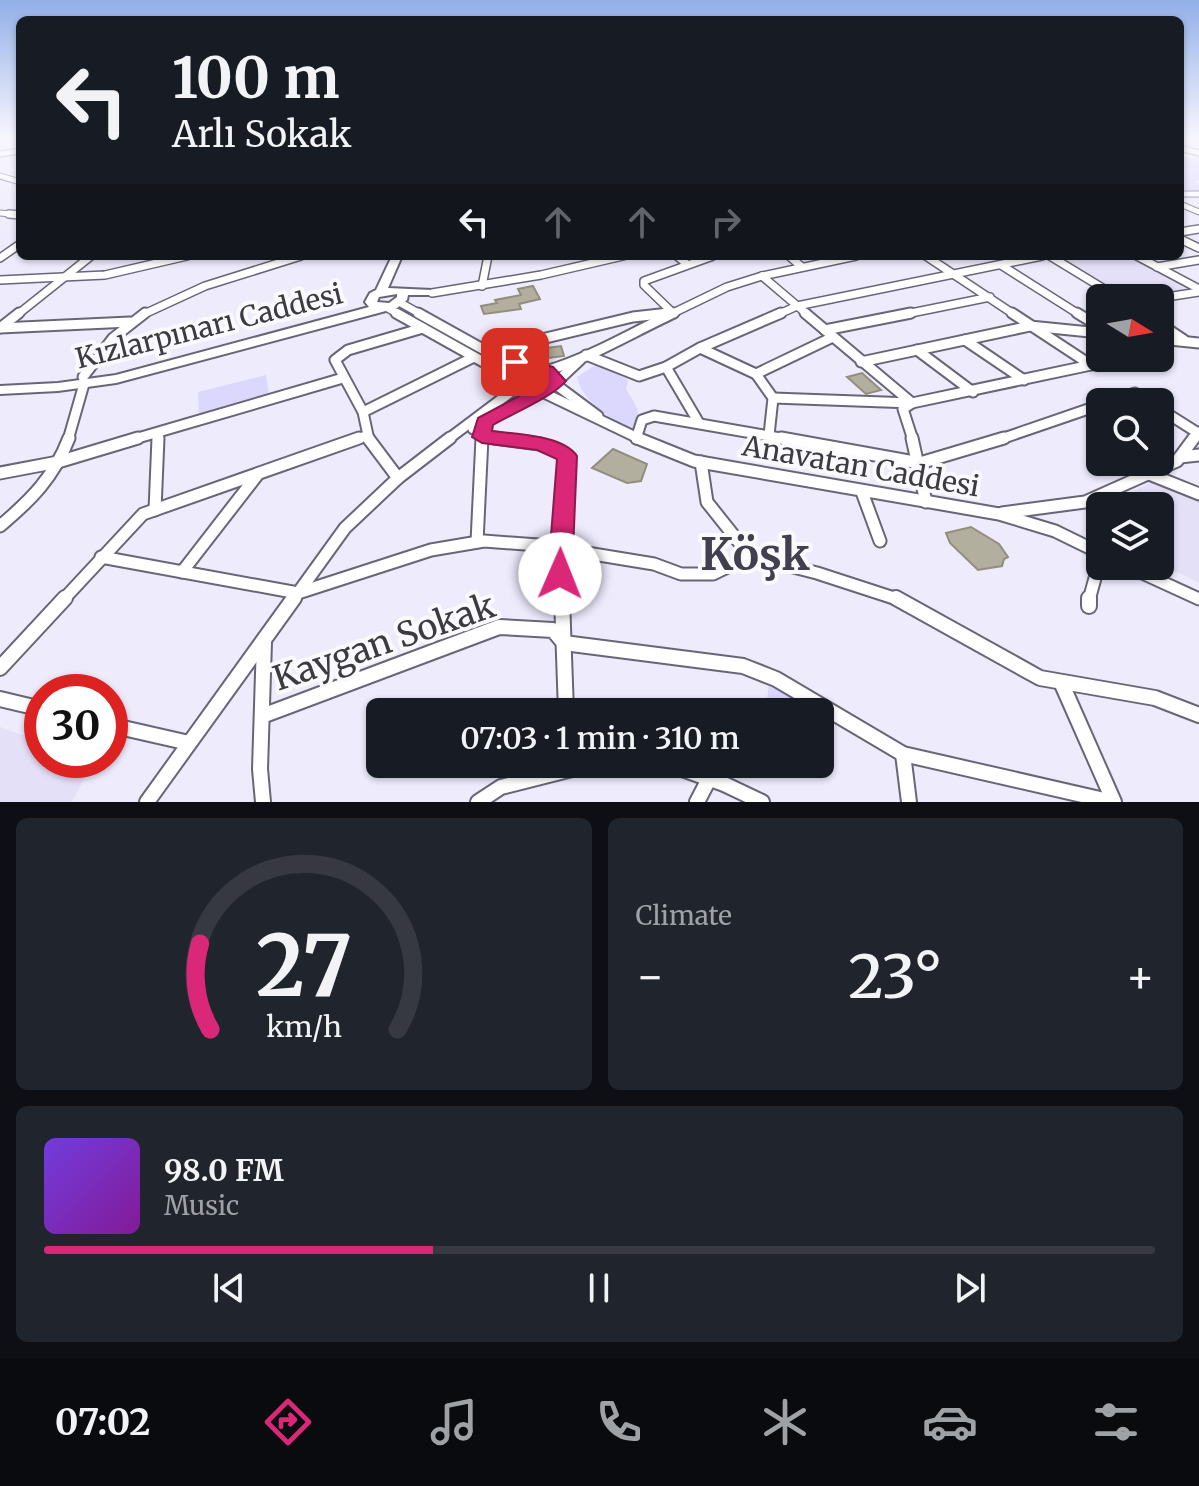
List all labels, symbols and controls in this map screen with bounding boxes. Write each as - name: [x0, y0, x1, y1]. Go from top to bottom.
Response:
- text: 100 m: [172, 43, 340, 113]
- icon: left: [40, 48, 144, 152]
- text: Arlı Sokak: [172, 112, 351, 157]
- icon: left: [452, 200, 496, 244]
- icon: ahead: [536, 200, 580, 244]
- icon: ahead: [620, 200, 664, 244]
- icon: right: [704, 200, 748, 244]
- street label: Kızlarpınarı Caddesi: [72, 275, 346, 377]
- north arrow: [1086, 284, 1174, 372]
- map controls: [1086, 284, 1174, 580]
- pin: [481, 328, 549, 396]
- icon: arrive: [493, 340, 537, 384]
- button: search: [1086, 388, 1174, 476]
- street label: Anavatan Caddesi: [739, 427, 982, 505]
- button: layers: [1086, 492, 1174, 580]
- district label: Köşk: [700, 527, 810, 582]
- position arrow: [518, 532, 602, 616]
- street label: Kaygan Sokak: [267, 584, 501, 701]
- speed limit sign: 30: [24, 674, 128, 778]
- text: 07:03 · 1 min · 310 m: [460, 719, 740, 757]
- text: Climate: [636, 899, 732, 932]
- text: 27: [256, 914, 352, 1019]
- text: 23°: [848, 939, 942, 1014]
- text: −: [636, 949, 665, 1004]
- text: +: [1126, 949, 1155, 1004]
- text: km/h: [266, 1009, 342, 1045]
- text: 98.0 FM: [164, 1151, 284, 1189]
- text: Music: [164, 1189, 239, 1222]
- icon: previous: [207, 1266, 251, 1310]
- icon: pause: [577, 1266, 621, 1310]
- icon: next: [948, 1266, 992, 1310]
- icon: directions: [260, 1394, 316, 1450]
- icon: music: [426, 1394, 482, 1450]
- icon: phone: [591, 1394, 647, 1450]
- icon: climate: [757, 1394, 813, 1450]
- icon: car: [922, 1394, 978, 1450]
- icon: filters: [1088, 1394, 1144, 1450]
- text: 07:02: [55, 1400, 150, 1445]

